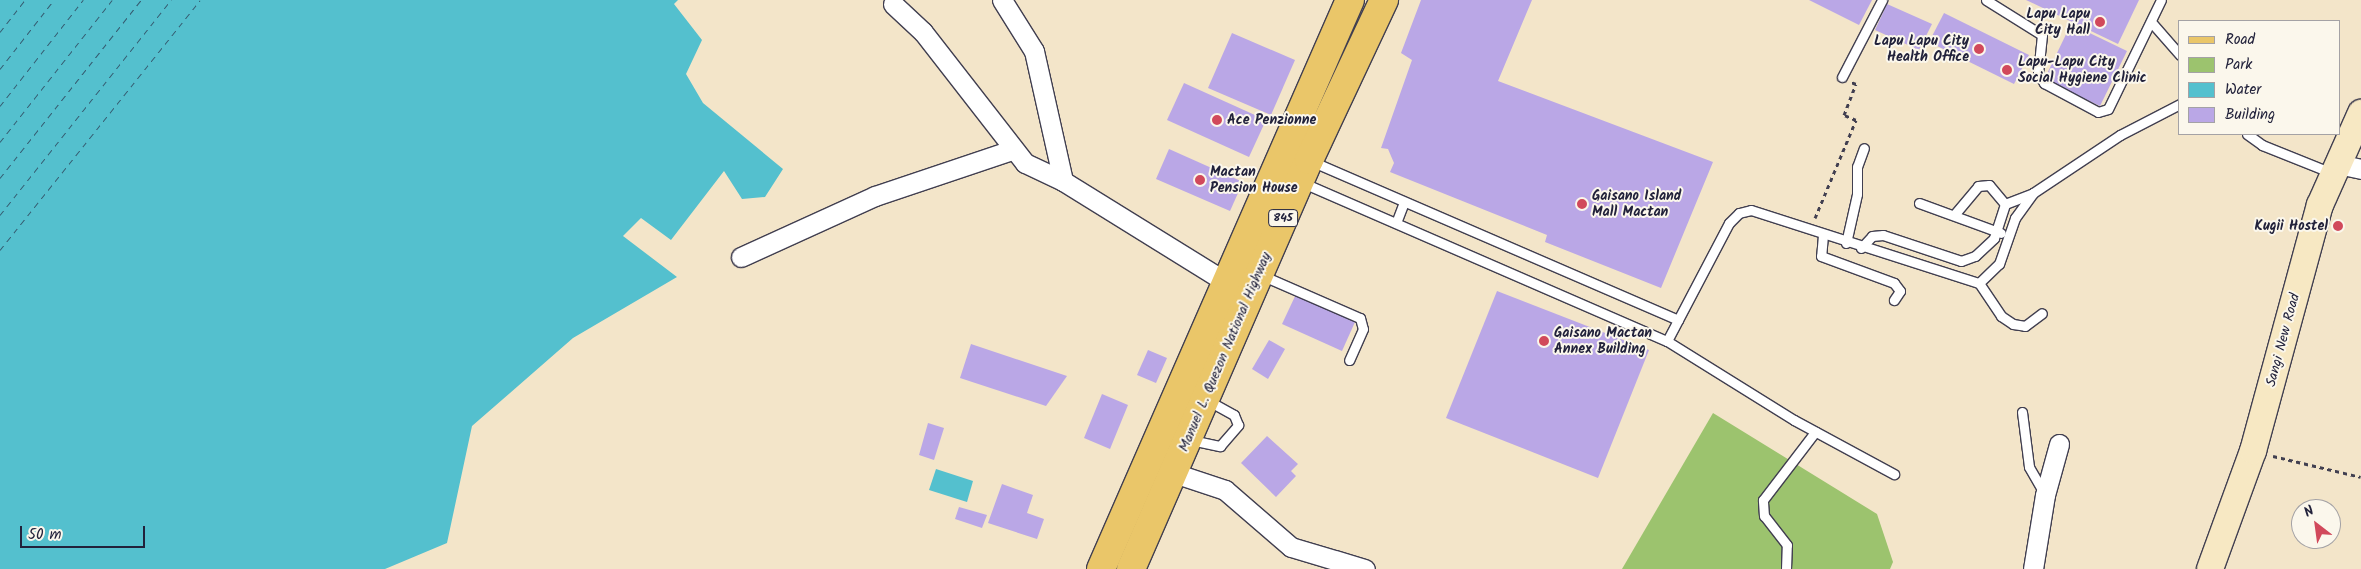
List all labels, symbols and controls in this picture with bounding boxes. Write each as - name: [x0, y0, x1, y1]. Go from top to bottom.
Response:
- place label: Lapu Lapu City Hall: [2026, 6, 2090, 38]
- marker: Lapu Lapu City Hall: [2094, 16, 2106, 28]
- legend: [2178, 20, 2341, 135]
- text: Road: [2225, 28, 2255, 52]
- place label: Lapu Lapu City Health Office: [1874, 33, 1969, 65]
- marker: Lapu Lapu City Health Office: [1973, 43, 1985, 55]
- text: Park: [2225, 53, 2252, 77]
- place label: Lapu-Lapu City Social Hygiene Clinic: [2018, 54, 2147, 86]
- marker: Lapu-Lapu City Social Hygiene Clinic: [2000, 63, 2014, 77]
- text: Water: [2225, 78, 2261, 102]
- text: Building: [2225, 103, 2275, 127]
- place label: Ace Penzionne: [1227, 112, 1316, 128]
- marker: Ace Penzionne: [1211, 114, 1223, 126]
- place label: Mactan Pension House: [1210, 164, 1298, 196]
- marker: Mactan Pension House: [1194, 174, 1206, 186]
- place label: Gaisano Island Mall Mactan: [1592, 188, 1681, 220]
- marker: Gaisano Island Mall Mactan: [1576, 198, 1588, 210]
- road number: 845: [1268, 208, 1298, 228]
- place label: Kugii Hostel: [2254, 218, 2328, 234]
- marker: Kugii Hostel: [2332, 220, 2344, 232]
- street label: Manuel L. Quezon National Highway: [1175, 250, 1275, 454]
- street label: Sangi New Road: [2262, 291, 2304, 389]
- place label: Gaisano Mactan Annex Building: [1554, 325, 1652, 358]
- marker: Gaisano Mactan Annex Building: [1538, 335, 1550, 347]
- north arrow: [2291, 499, 2341, 549]
- text: N: [2300, 500, 2318, 524]
- scale bar: [22, 516, 148, 548]
- text: 50 m: [28, 523, 62, 547]

